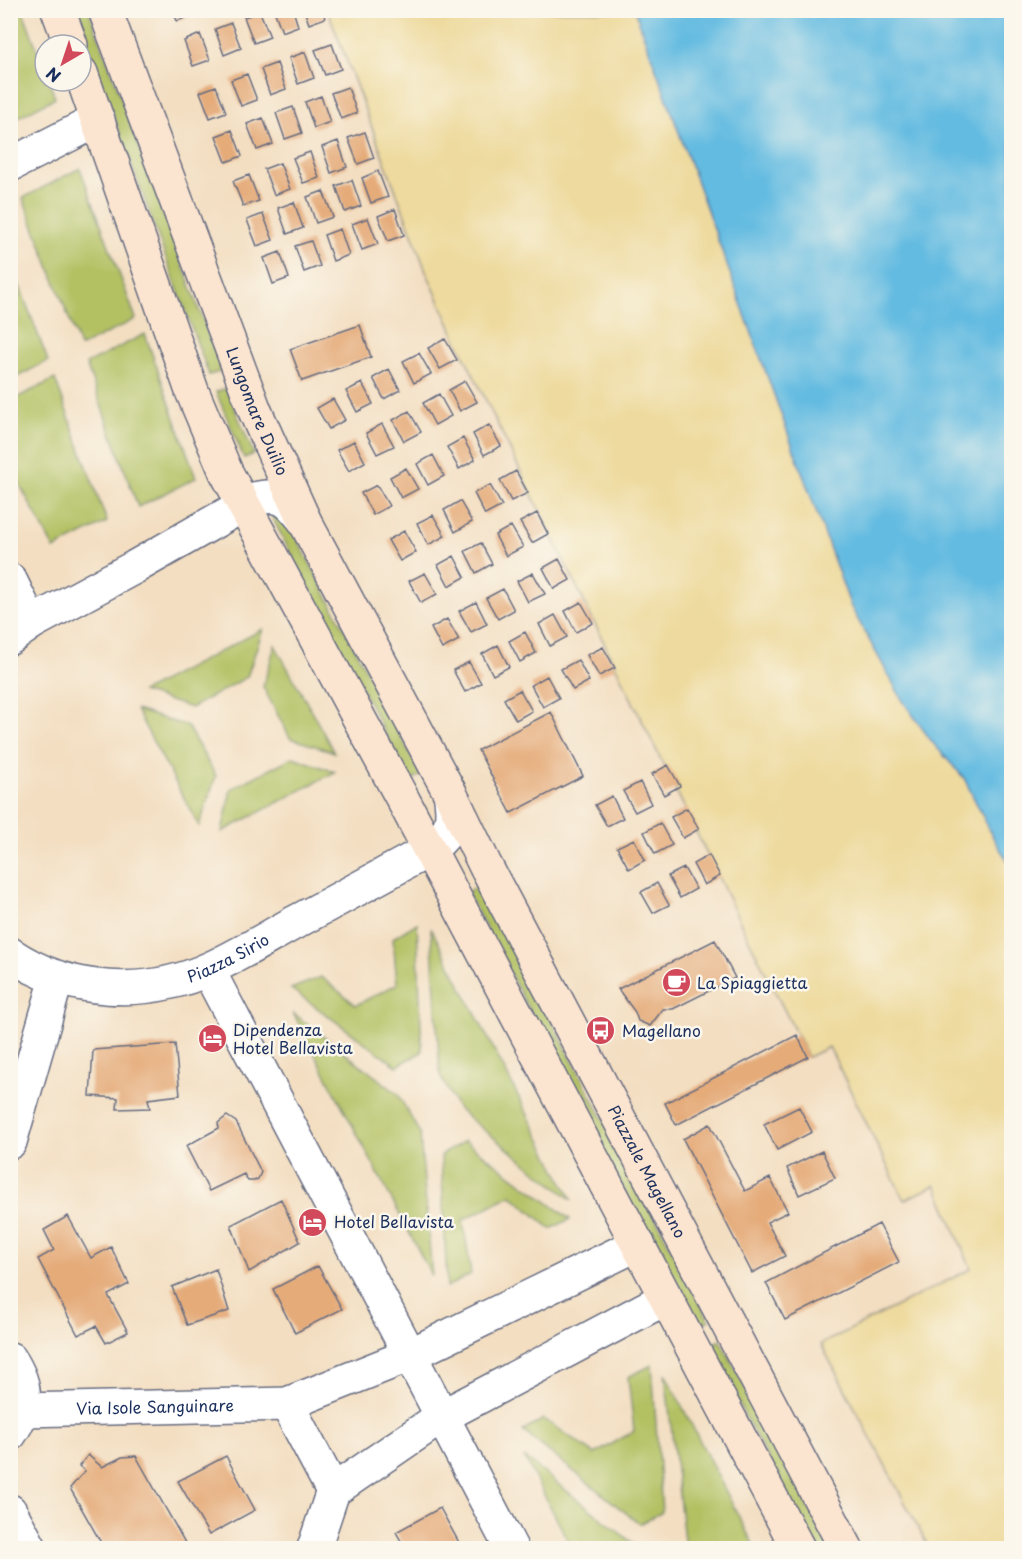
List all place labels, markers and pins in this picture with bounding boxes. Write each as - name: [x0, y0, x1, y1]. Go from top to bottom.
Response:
- cafe icon: La Spiaggietta: [660, 967, 692, 999]
- place label: La Spiaggietta: [697, 970, 807, 994]
- bus stop icon: Magellano: [585, 1015, 617, 1047]
- place label: Dipendenza Hotel Bellavista: [233, 1017, 353, 1059]
- place label: Magellano: [622, 1018, 701, 1042]
- hotel icon: Dipendenza Hotel Bellavista: [196, 1023, 228, 1055]
- hotel icon: Hotel Bellavista: [297, 1206, 329, 1238]
- place label: Hotel Bellavista: [334, 1209, 454, 1233]

